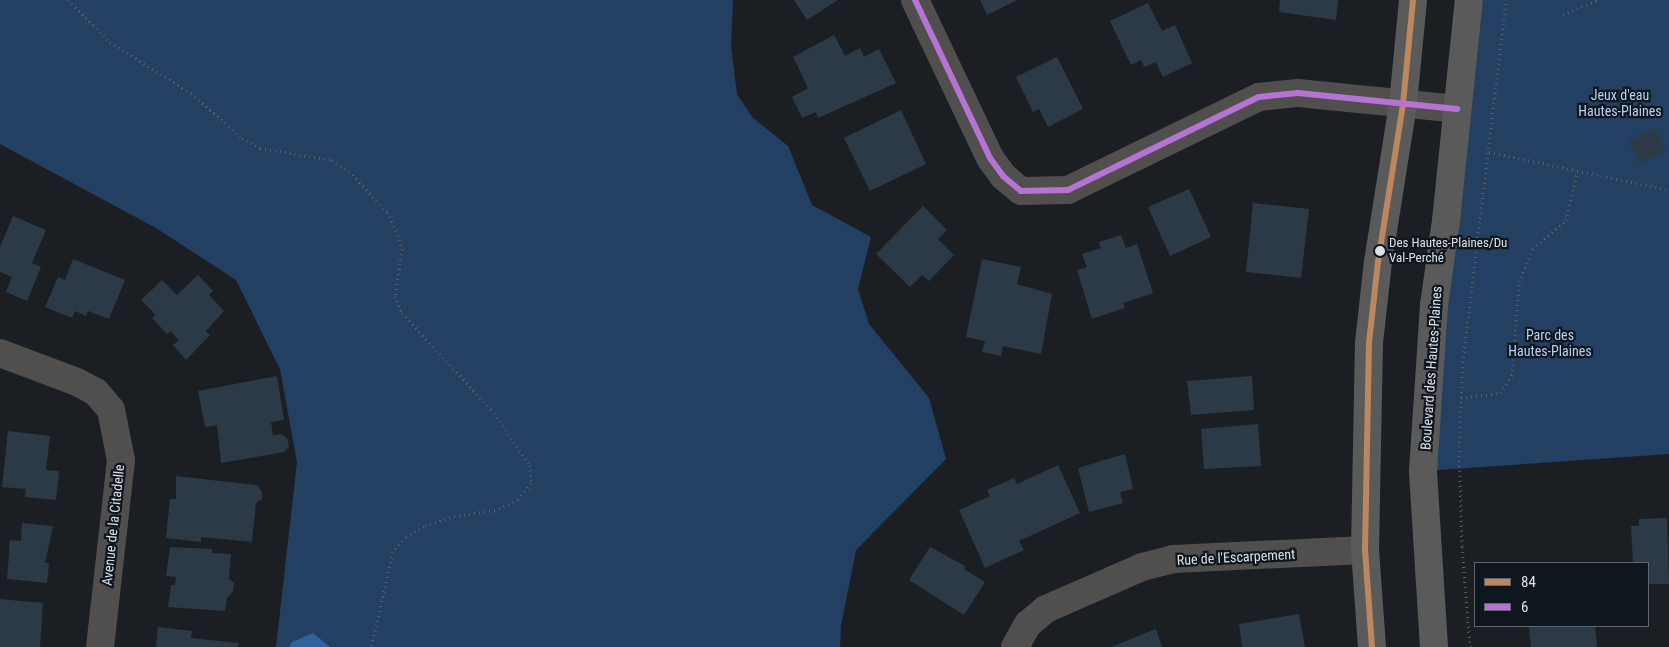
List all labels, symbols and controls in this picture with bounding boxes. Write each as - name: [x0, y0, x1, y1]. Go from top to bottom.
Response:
- park label: Jeux d'eau Hautes-Plaines: [1578, 87, 1662, 120]
- place label: Des Hautes-Plaines/Du Val-Perché: [1389, 236, 1507, 267]
- marker: Des Hautes-Plaines/Du Val-Perché: [1375, 246, 1385, 256]
- street label: Boulevard des Hautes-Plaines: [1417, 285, 1445, 451]
- park label: Parc des Hautes-Plaines: [1508, 327, 1592, 360]
- street label: Avenue de la Citadelle: [98, 464, 128, 586]
- street label: Rue de l'Escarpement: [1176, 546, 1296, 568]
- legend: [1474, 562, 1649, 627]
- text: 84: [1521, 573, 1536, 591]
- text: 6: [1521, 598, 1528, 616]

